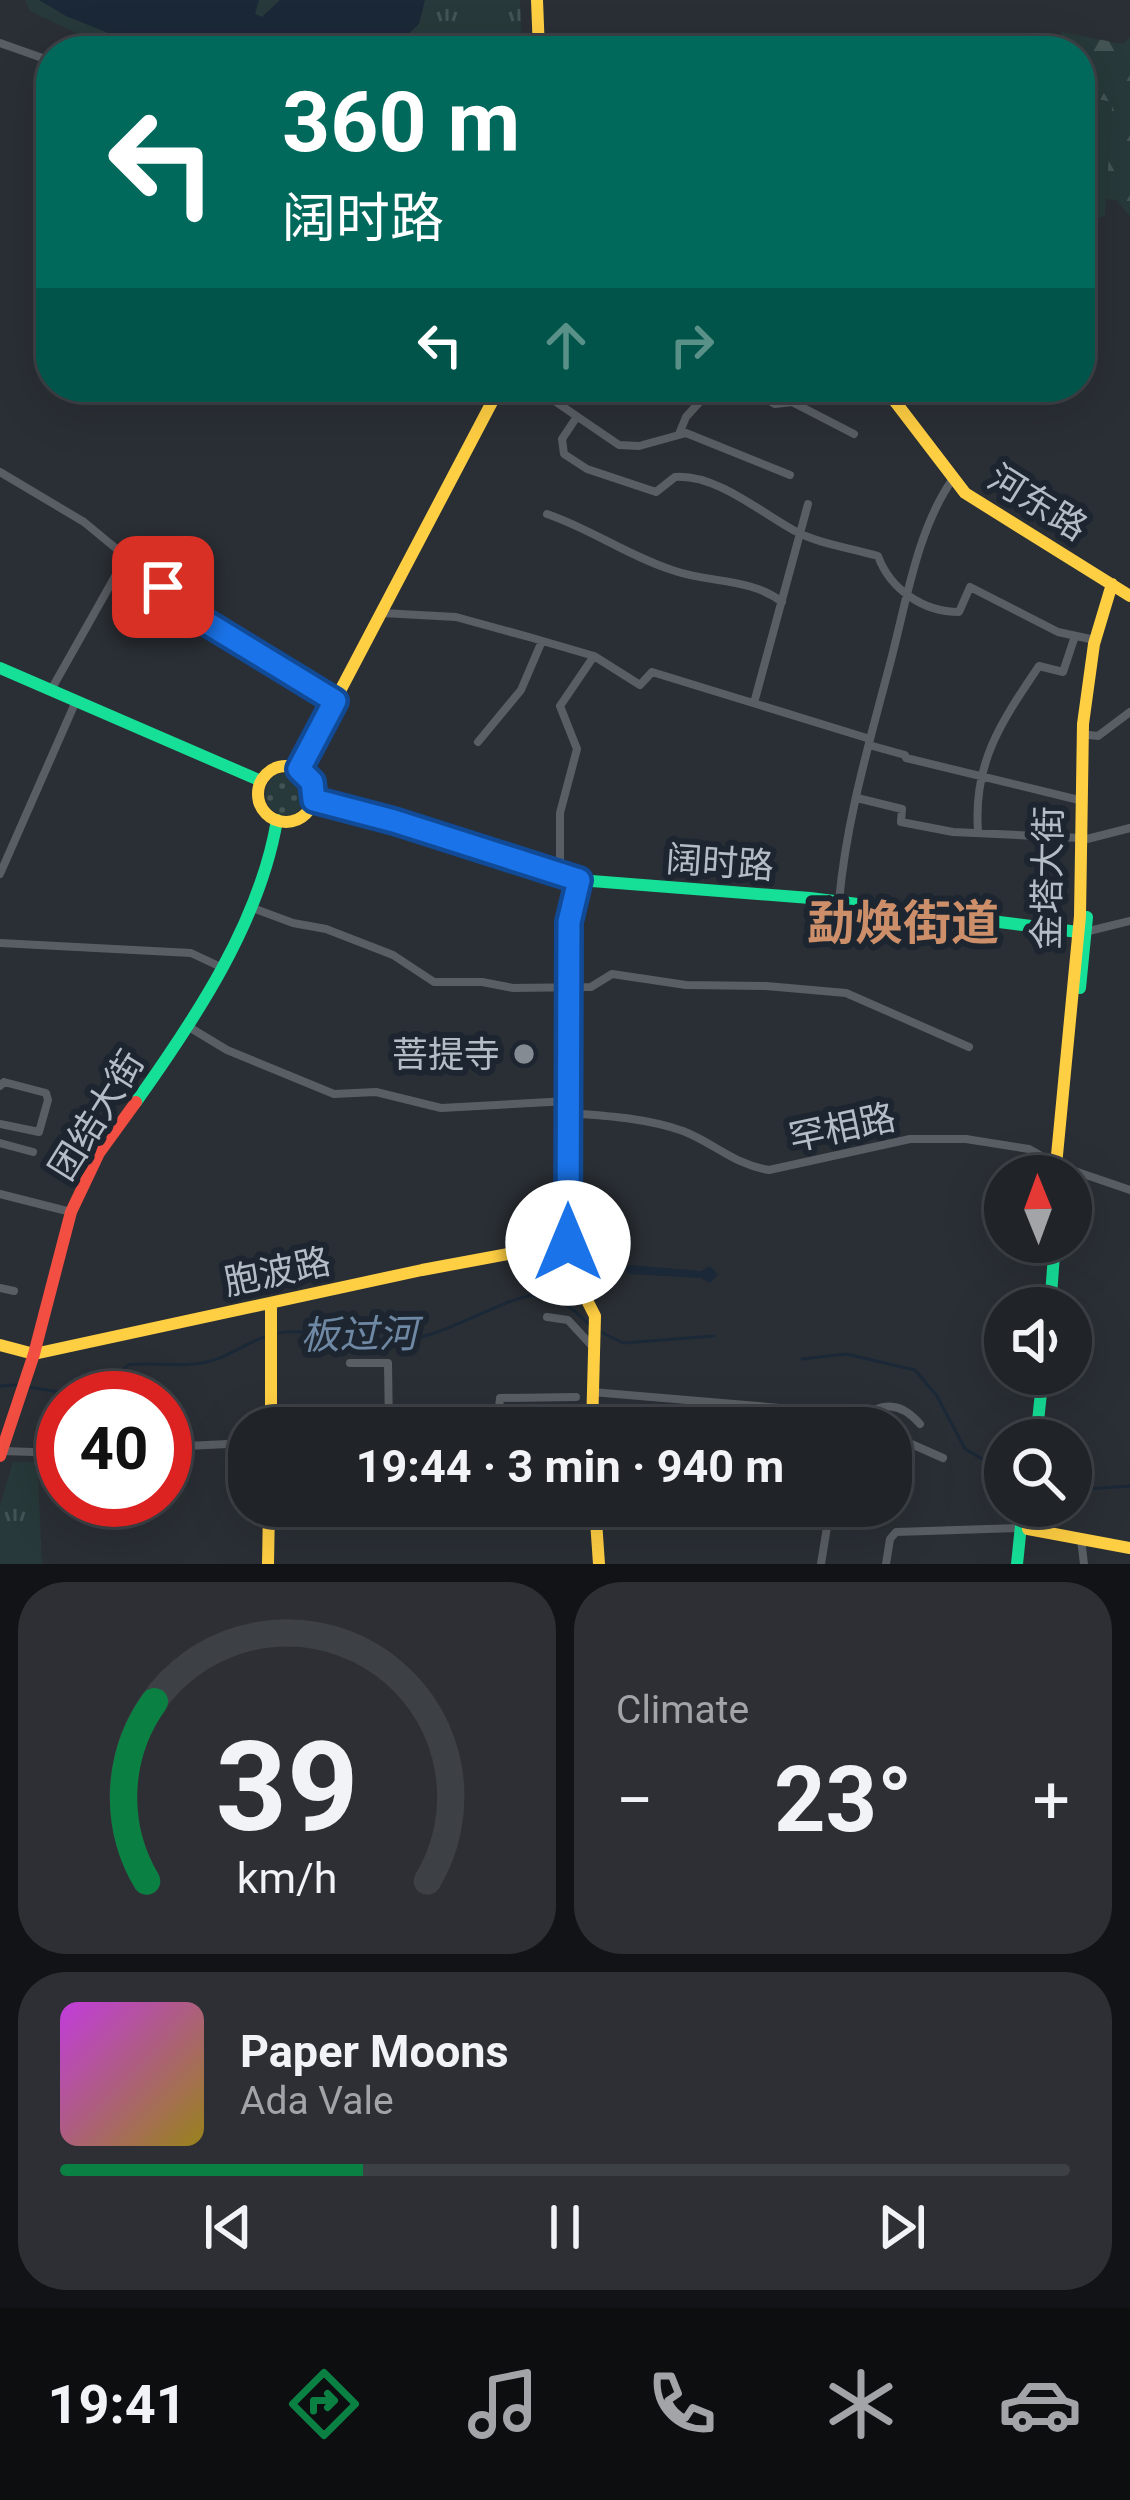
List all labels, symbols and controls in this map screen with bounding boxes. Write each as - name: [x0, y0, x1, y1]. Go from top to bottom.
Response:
- text: 360 m: [282, 73, 520, 172]
- icon: left: [84, 84, 240, 240]
- text: 阔时路: [282, 187, 444, 250]
- icon: left: [407, 312, 473, 378]
- icon: ahead: [533, 312, 599, 378]
- icon: right: [659, 312, 725, 378]
- street label: 河东路: [981, 456, 1094, 549]
- pin: [112, 536, 214, 638]
- icon: arrive: [130, 554, 196, 620]
- street label: 金塔大街: [1026, 806, 1070, 950]
- street label: 阔时路: [665, 838, 775, 888]
- district label: 勐焕街道: [807, 895, 999, 952]
- place label: 菩提寺: [392, 1034, 500, 1076]
- marker: 菩提寺: [511, 1041, 537, 1067]
- street label: 团结大街: [41, 1043, 153, 1188]
- street label: 罕相路: [785, 1096, 899, 1160]
- north arrow: [984, 1155, 1092, 1263]
- map controls: [984, 1155, 1092, 1527]
- position arrow: [505, 1180, 631, 1306]
- street label: 胞波路: [220, 1240, 334, 1304]
- button: sound: [984, 1287, 1092, 1395]
- water label: 板过河: [300, 1311, 425, 1359]
- speed limit sign: 40: [36, 1371, 192, 1527]
- button: search: [984, 1419, 1092, 1527]
- text: 19:44 · 3 min · 940 m: [356, 1440, 784, 1493]
- text: Climate: [616, 1687, 749, 1733]
- text: 39: [215, 1714, 359, 1860]
- text: 23°: [774, 1748, 912, 1853]
- text: −: [616, 1762, 654, 1839]
- text: +: [1033, 1762, 1070, 1839]
- text: km/h: [237, 1853, 337, 1903]
- text: Paper Moons: [240, 2025, 509, 2078]
- text: Ada Vale: [240, 2078, 394, 2124]
- icon: previous: [195, 2194, 261, 2260]
- icon: pause: [532, 2194, 598, 2260]
- icon: next: [869, 2194, 935, 2260]
- icon: directions: [282, 2362, 366, 2446]
- icon: music: [461, 2362, 545, 2446]
- icon: phone: [640, 2362, 724, 2446]
- icon: climate: [819, 2362, 903, 2446]
- icon: car: [998, 2362, 1082, 2446]
- text: 19:41: [48, 2373, 187, 2436]

